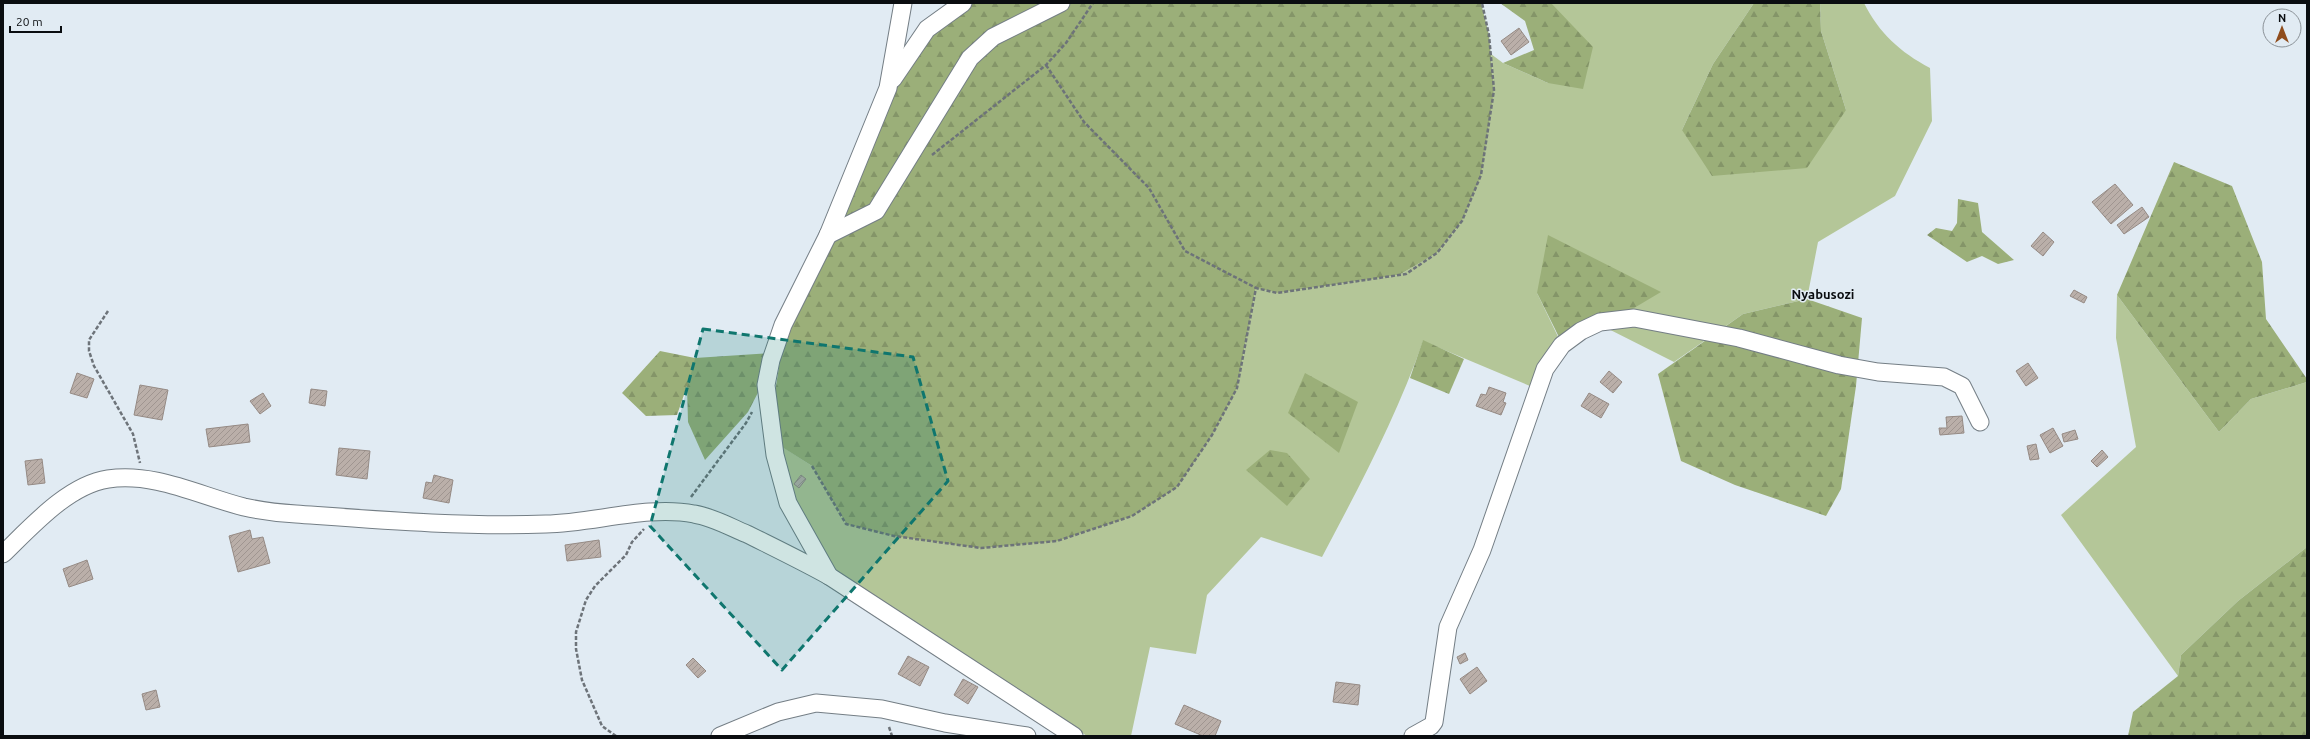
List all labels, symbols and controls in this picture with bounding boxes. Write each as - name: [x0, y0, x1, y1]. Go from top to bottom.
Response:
- scale bar: [10, 8, 61, 34]
- north arrow: [2262, 8, 2302, 48]
- text: N: [2278, 12, 2286, 24]
- text: 20 m: [16, 15, 43, 28]
- district label: Nyabusozi: [1792, 287, 1854, 301]

